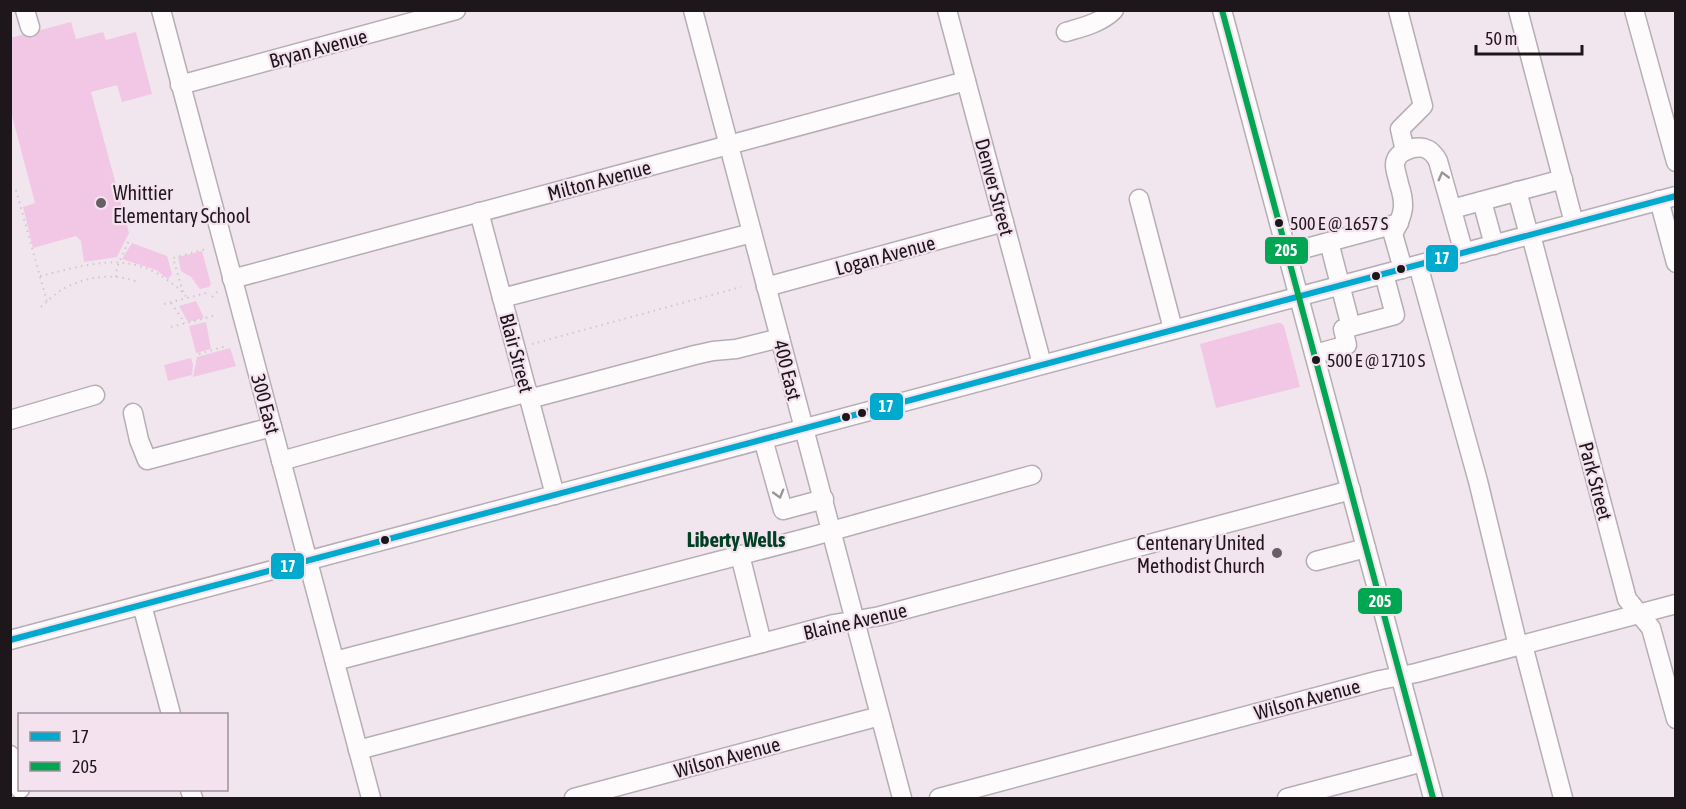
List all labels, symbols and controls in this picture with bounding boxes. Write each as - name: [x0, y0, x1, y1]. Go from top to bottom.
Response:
- scale bar: [1476, 18, 1582, 56]
- street label: Bryan Avenue: [266, 24, 370, 72]
- text: 50 m: [1485, 28, 1517, 49]
- street label: Denver Street: [971, 136, 1019, 238]
- street label: Milton Avenue: [545, 155, 653, 205]
- one-way arrow: [1437, 171, 1450, 181]
- place label: Whittier Elementary School: [113, 181, 251, 227]
- marker: Whittier Elementary School: [94, 196, 108, 210]
- place label: 500 E @ 1657 S: [1290, 213, 1389, 234]
- marker: 500 E @ 1657 S: [1273, 217, 1285, 229]
- street label: Logan Avenue: [833, 231, 937, 279]
- line badge: 205: [1264, 236, 1309, 265]
- text: 205: [1275, 241, 1298, 259]
- line badge: 17: [1425, 244, 1459, 273]
- text: 17: [1434, 249, 1450, 267]
- unlabelled marker: [1395, 263, 1407, 275]
- unlabelled marker: [1370, 270, 1382, 282]
- street label: Blair Street: [495, 311, 539, 395]
- street label: 400 East: [769, 337, 807, 403]
- place label: 500 E @ 1710 S: [1327, 350, 1426, 371]
- marker: 500 E @ 1710 S: [1310, 354, 1322, 366]
- street label: 300 East: [247, 371, 285, 437]
- line badge: 17: [869, 392, 904, 421]
- text: 17: [878, 397, 894, 415]
- unlabelled marker: [856, 407, 868, 419]
- unlabelled marker: [840, 411, 852, 423]
- street label: Park Street: [1575, 439, 1618, 523]
- one-way arrow: [772, 488, 784, 499]
- district label: Liberty Wells: [687, 527, 786, 551]
- place label: Centenary United Methodist Church: [1137, 531, 1265, 577]
- unlabelled marker: [379, 534, 391, 546]
- marker: Centenary United Methodist Church: [1270, 546, 1284, 560]
- line badge: 17: [270, 552, 305, 580]
- text: 17: [280, 557, 296, 575]
- line badge: 205: [1357, 587, 1403, 615]
- text: 205: [1369, 592, 1392, 610]
- street label: Blaine Avenue: [801, 598, 909, 644]
- street label: Wilson Avenue: [1252, 674, 1362, 724]
- legend: [18, 713, 228, 791]
- text: 17: [72, 726, 89, 747]
- street label: Wilson Avenue: [672, 732, 782, 782]
- text: 205: [72, 756, 97, 777]

